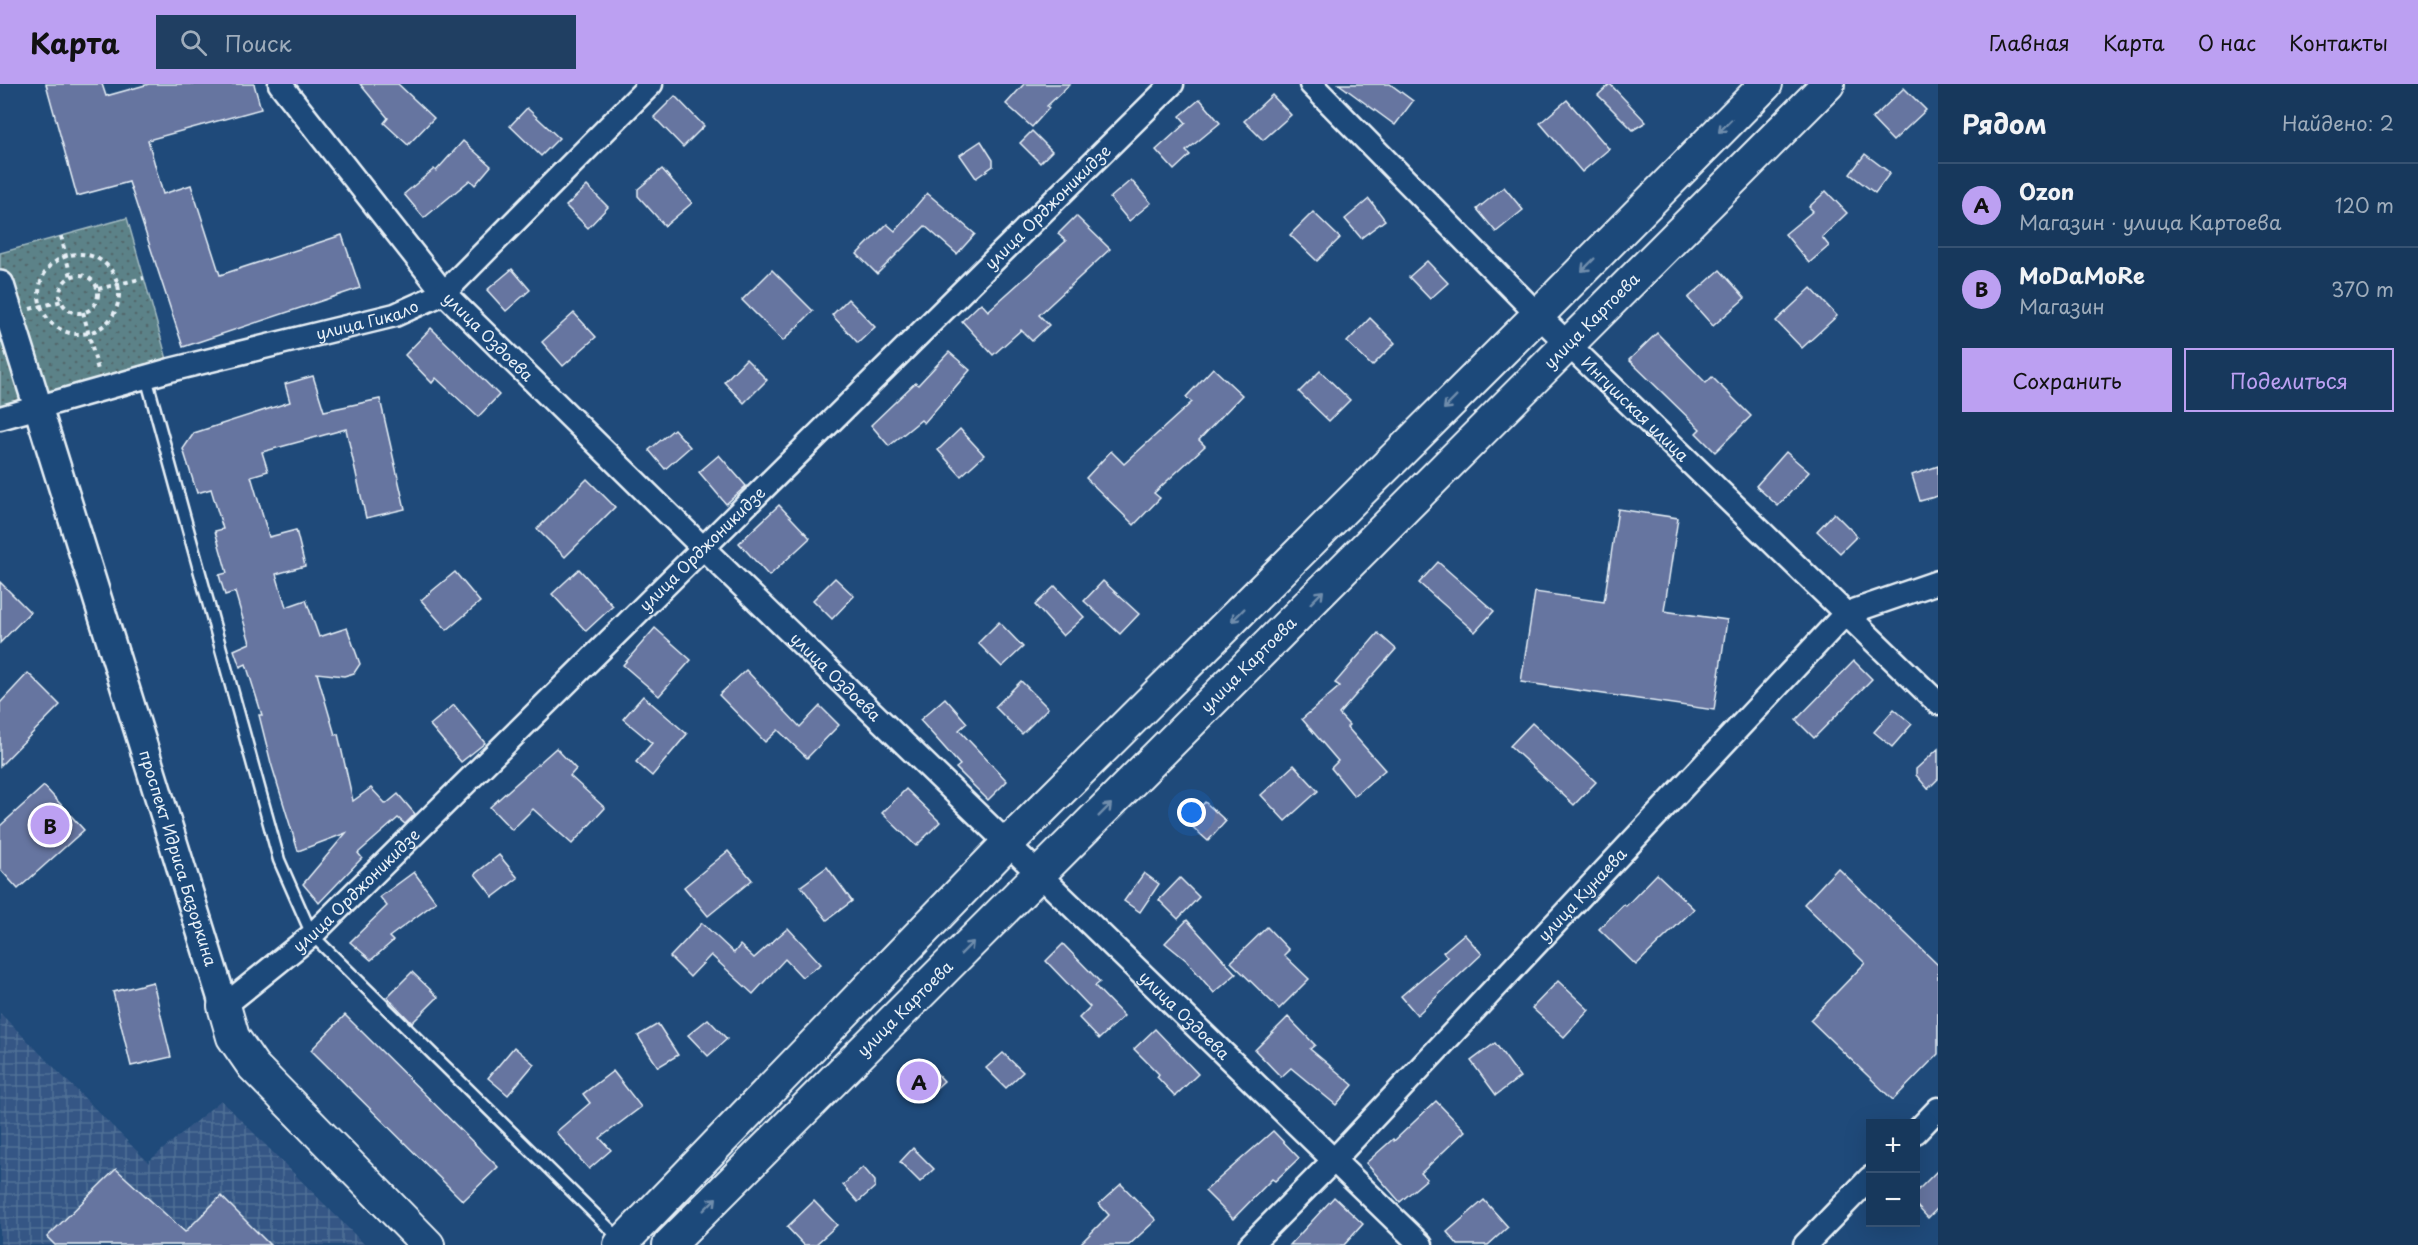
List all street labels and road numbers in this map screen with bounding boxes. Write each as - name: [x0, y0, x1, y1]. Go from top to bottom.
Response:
- street label: улица Орджоникидзе: [978, 138, 1116, 274]
- street label: улица Картоева: [1538, 267, 1644, 373]
- street label: улица Оздоева: [438, 286, 540, 386]
- street label: улица Гикало: [313, 293, 422, 345]
- street label: Ингушская улица: [1576, 350, 1695, 466]
- street label: улица Орджоникидзе: [633, 480, 770, 616]
- street label: улица Картоева: [1194, 611, 1301, 717]
- street label: улица Оздоева: [785, 626, 887, 726]
- street label: проспект Идриса Базоркина: [134, 747, 224, 969]
- street label: улица Орджоникидзе: [287, 822, 425, 957]
- street label: улица Кунаева: [1532, 842, 1632, 946]
- street label: улица Картоева: [851, 954, 958, 1061]
- street label: улица Оздоева: [1134, 965, 1236, 1064]

